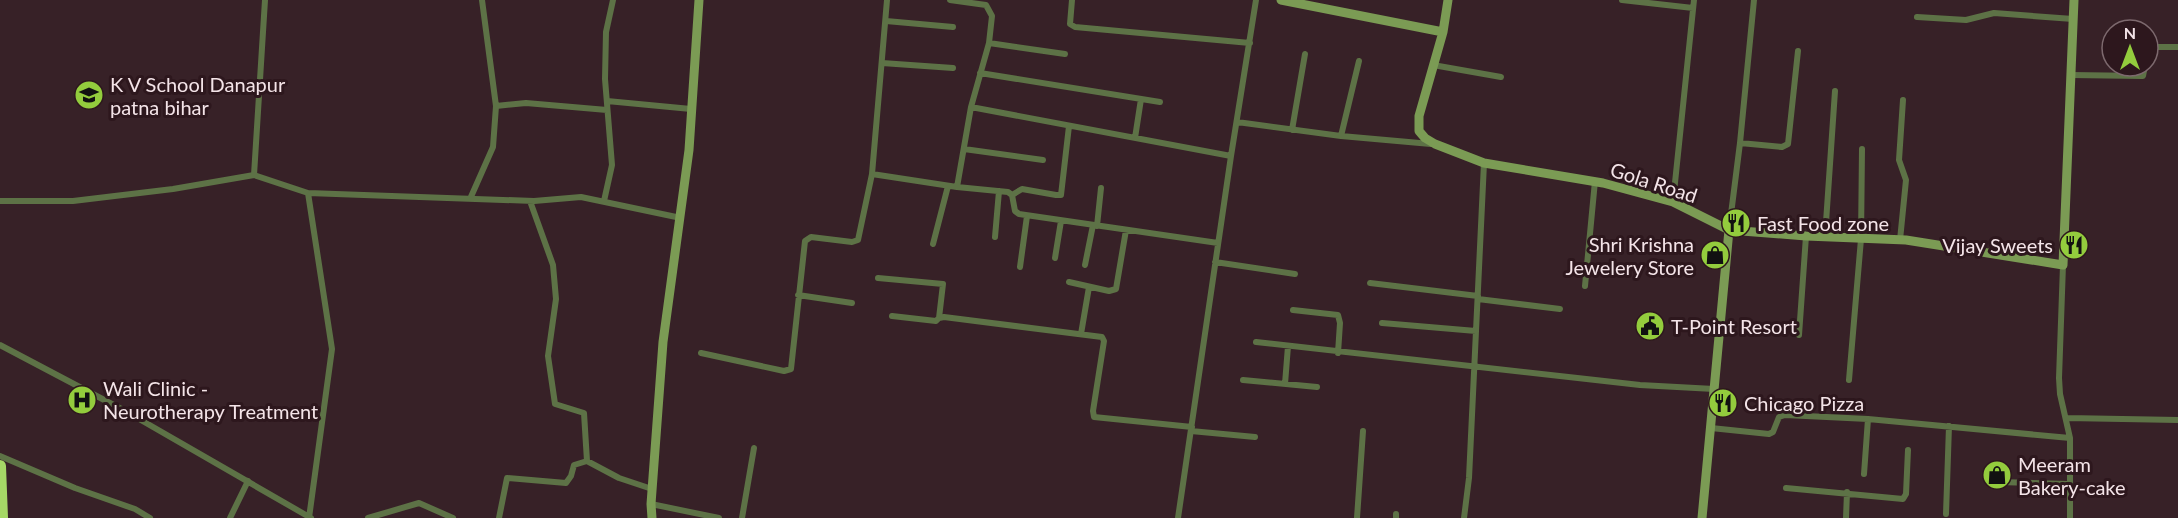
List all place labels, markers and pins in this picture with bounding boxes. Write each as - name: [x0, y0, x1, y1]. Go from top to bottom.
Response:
- place label: K V School Danapur patna bihar: [110, 72, 286, 119]
- school or university icon: K V School Danapur patna bihar: [73, 79, 105, 111]
- restaurant icon: Fast Food zone: [1720, 207, 1752, 239]
- place label: Fast Food zone: [1757, 211, 1889, 235]
- restaurant icon: Vijay Sweets: [2058, 229, 2090, 261]
- place label: Shri Krishna Jewelery Store: [1566, 232, 1694, 279]
- place label: Vijay Sweets: [1942, 233, 2053, 257]
- shop icon: Shri Krishna Jewelery Store: [1699, 239, 1731, 271]
- public building icon: T-Point Resort: [1634, 310, 1666, 342]
- place label: T-Point Resort: [1671, 314, 1797, 338]
- place label: Wali Clinic - Neurotherapy Treatment: [103, 376, 318, 423]
- hospital icon: Wali Clinic - Neurotherapy Treatment: [66, 384, 98, 416]
- restaurant icon: Chicago Pizza: [1707, 387, 1739, 419]
- place label: Chicago Pizza: [1744, 391, 1864, 415]
- place label: Meeram Bakery-cake: [2018, 452, 2126, 499]
- shop icon: Meeram Bakery-cake: [1981, 459, 2013, 491]

